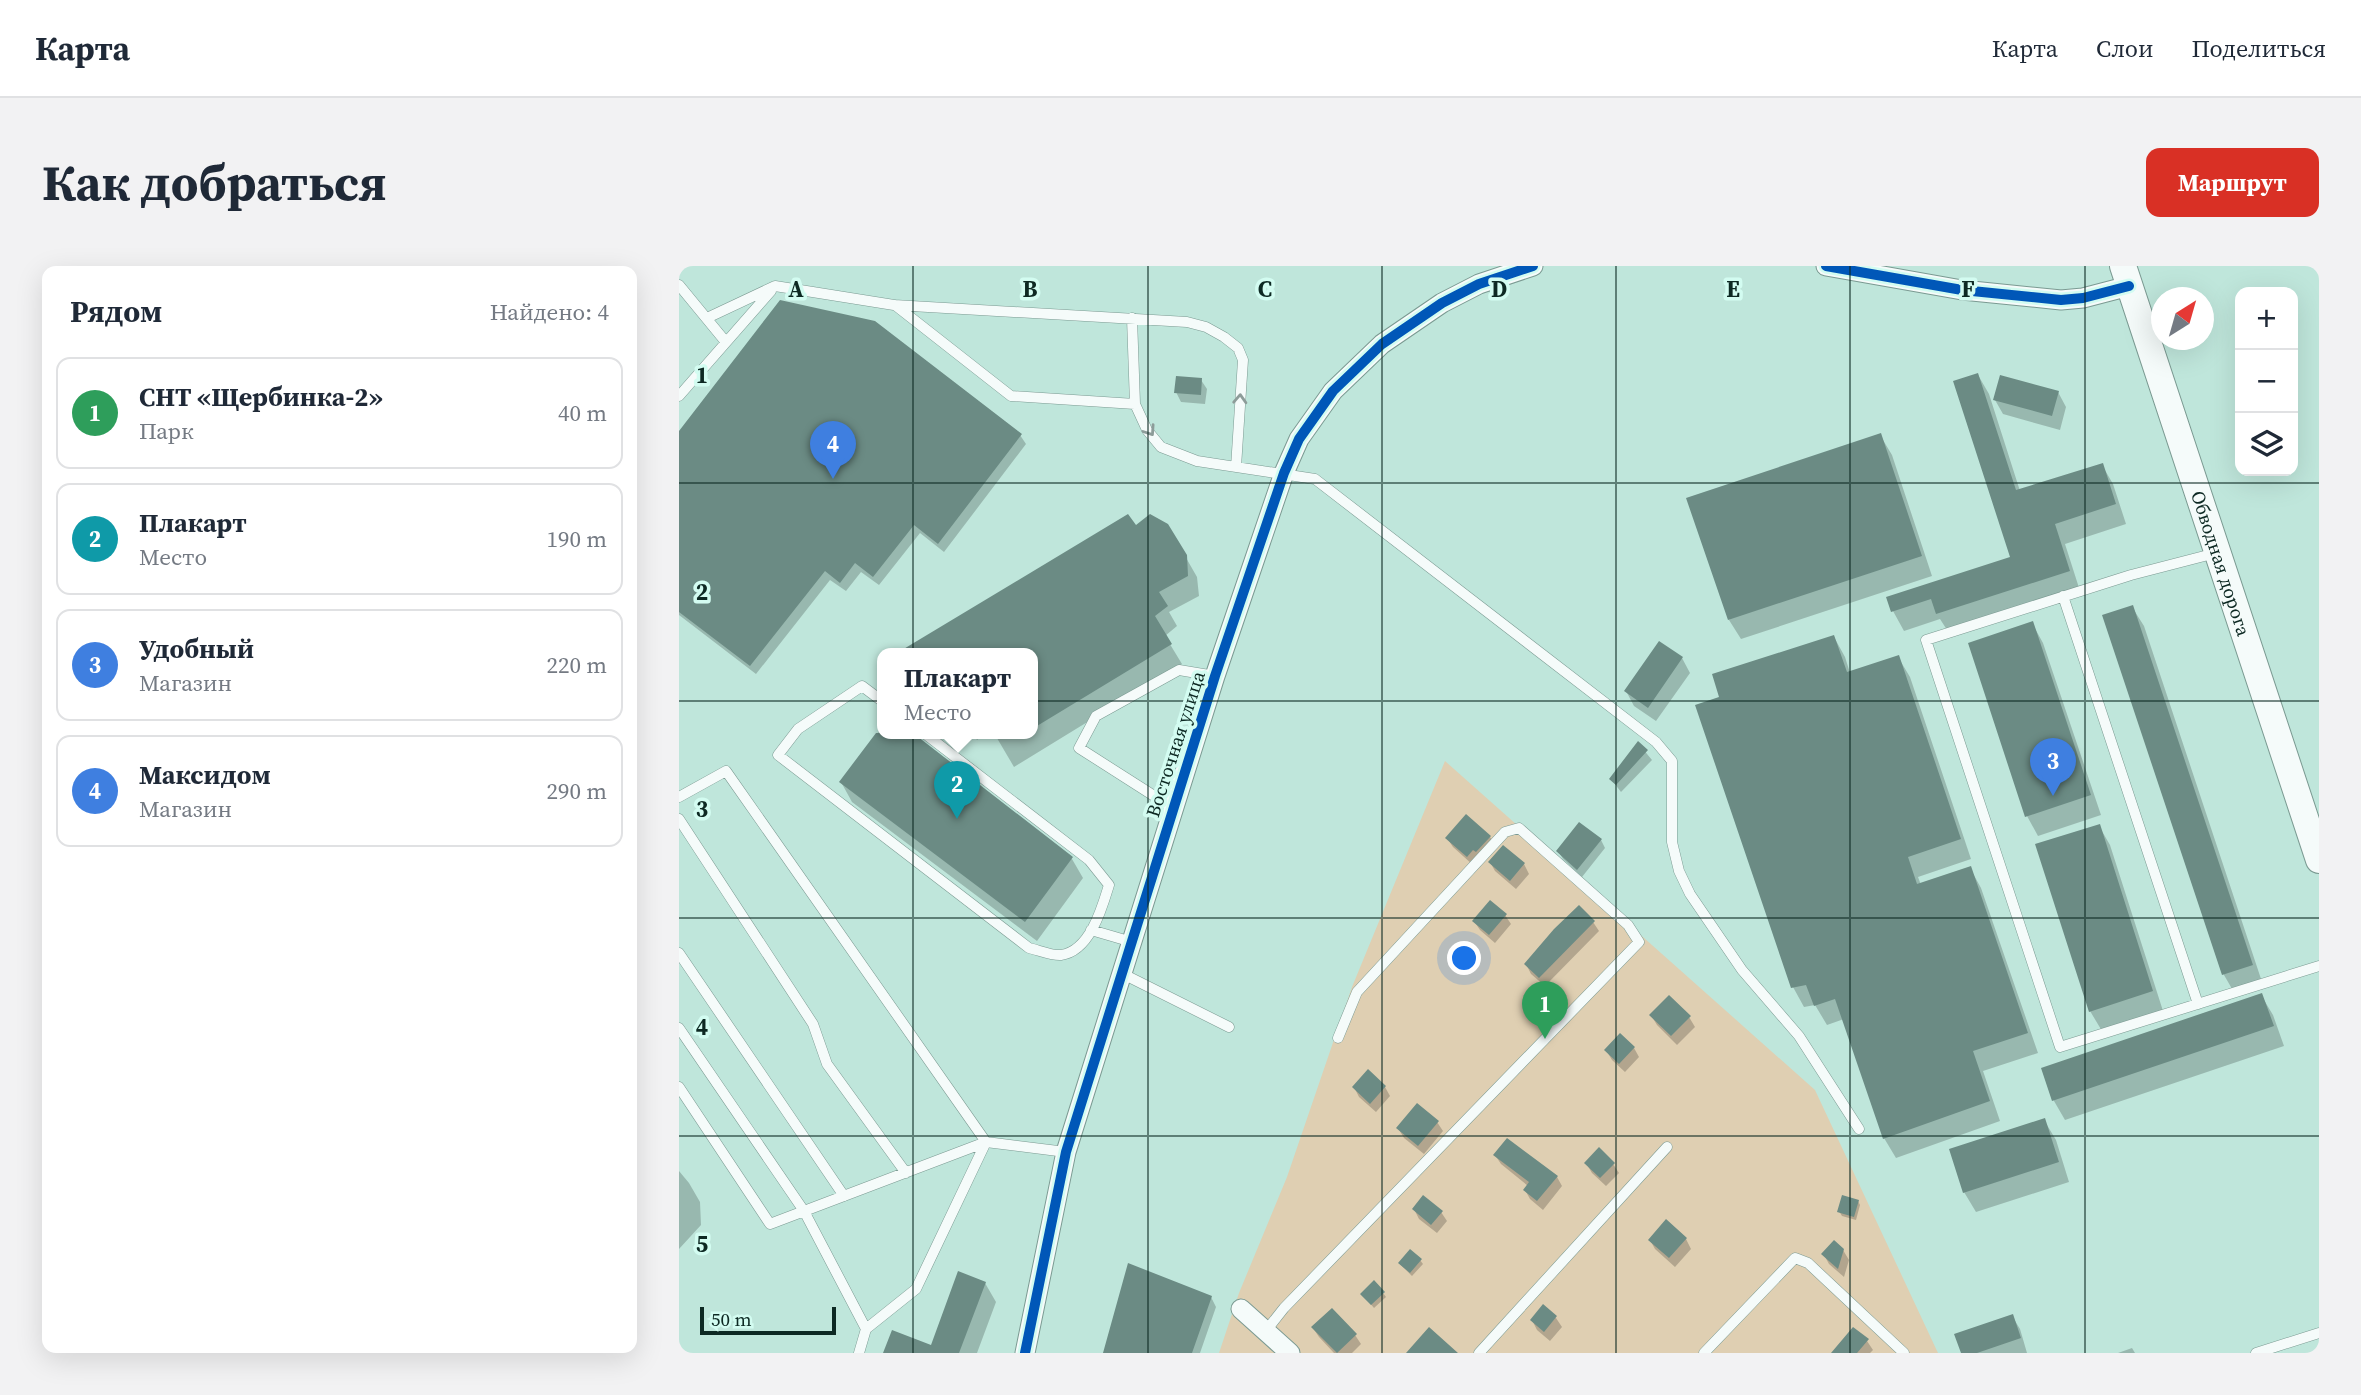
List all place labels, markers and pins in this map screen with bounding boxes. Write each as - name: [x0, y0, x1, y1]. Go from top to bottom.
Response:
- pin: 4: [810, 421, 856, 479]
- pin: 3: [2030, 738, 2076, 796]
- pin: 2: [934, 761, 980, 819]
- pin: 1: [1522, 981, 1568, 1039]

